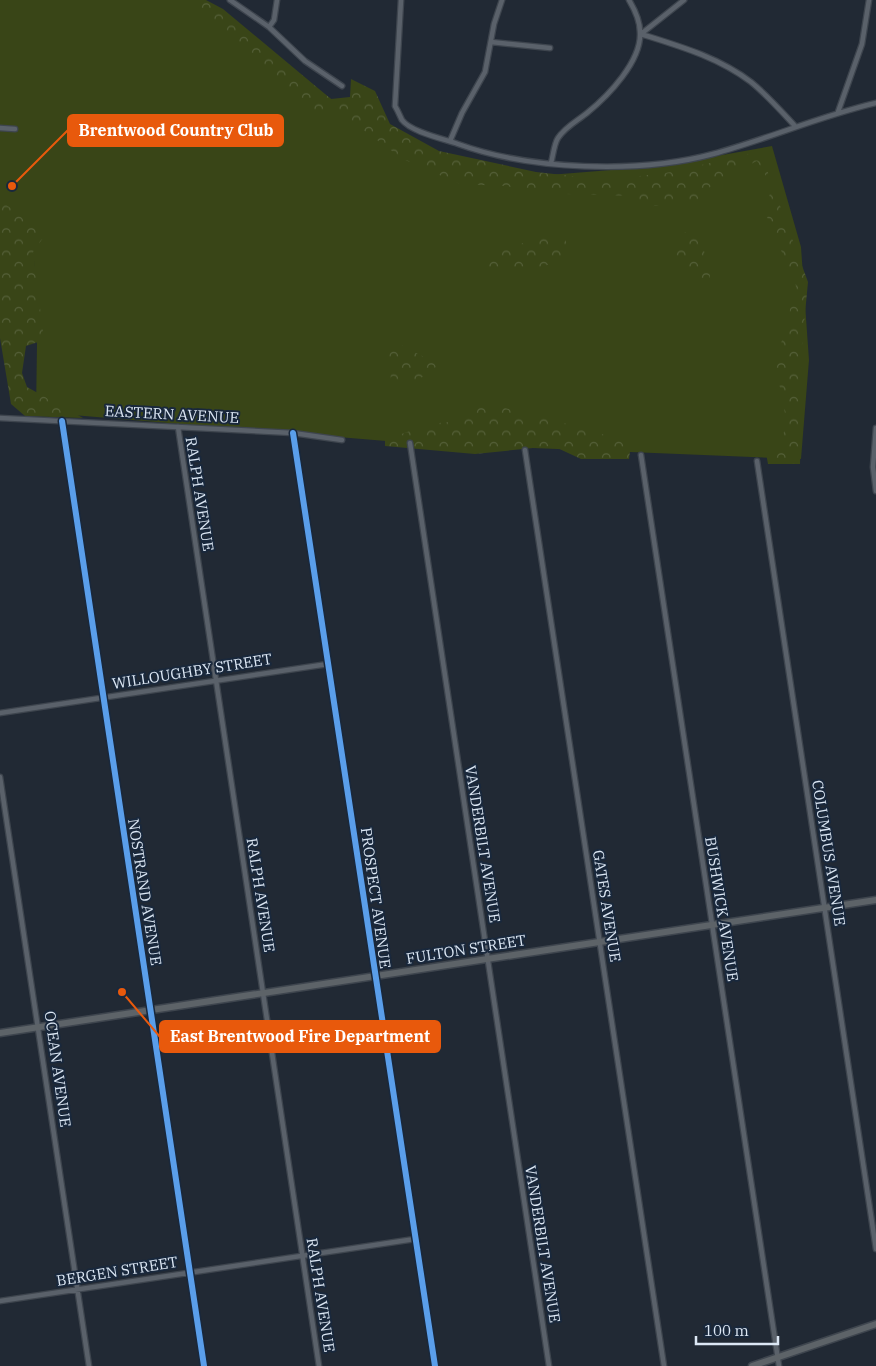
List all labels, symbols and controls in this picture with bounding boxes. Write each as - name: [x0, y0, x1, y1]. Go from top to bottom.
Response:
- callout: Brentwood Country Club: [68, 115, 283, 146]
- text: Brentwood Country Club: [78, 120, 274, 140]
- street label: EASTERN AVENUE: [104, 401, 240, 427]
- street label: RALPH AVENUE: [182, 435, 218, 553]
- street label: WILLOUGHBY STREET: [111, 649, 274, 693]
- street label: VANDERBILT AVENUE: [461, 764, 505, 924]
- street label: COLUMBUS AVENUE: [808, 779, 850, 927]
- street label: NOSTRAND AVENUE: [124, 817, 166, 967]
- street label: PROSPECT AVENUE: [357, 826, 395, 970]
- street label: BUSHWICK AVENUE: [701, 835, 743, 983]
- street label: RALPH AVENUE: [243, 836, 279, 954]
- street label: GATES AVENUE: [589, 849, 625, 963]
- street label: FULTON STREET: [405, 930, 528, 968]
- street label: OCEAN AVENUE: [40, 1010, 76, 1128]
- callout: East Brentwood Fire Department: [160, 1021, 440, 1052]
- text: East Brentwood Fire Department: [170, 1026, 430, 1046]
- street label: VANDERBILT AVENUE: [521, 1164, 565, 1324]
- street label: RALPH AVENUE: [303, 1236, 339, 1354]
- street label: BERGEN STREET: [55, 1252, 179, 1290]
- scale bar: [696, 1314, 778, 1346]
- text: 100 m: [704, 1321, 749, 1340]

